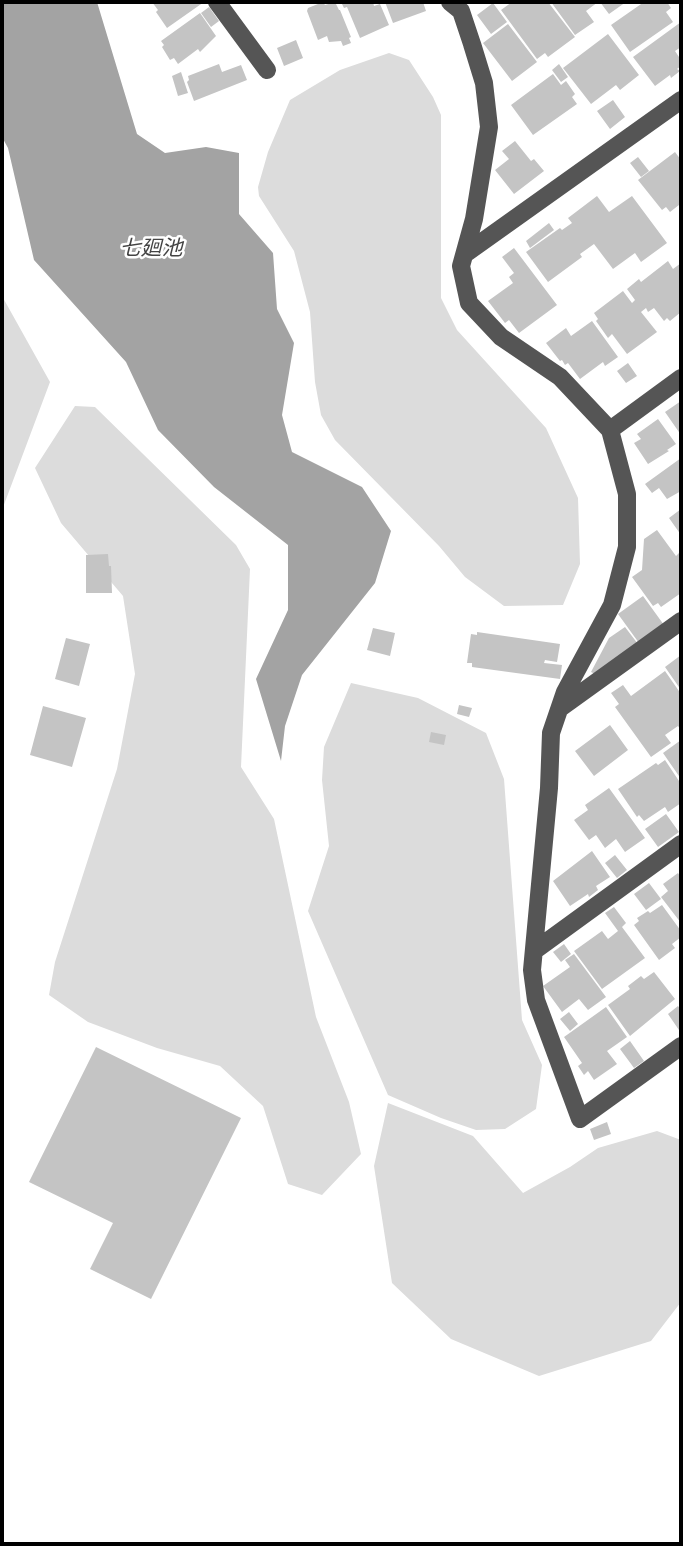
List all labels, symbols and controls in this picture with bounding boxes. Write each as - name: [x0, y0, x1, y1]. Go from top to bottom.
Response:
- water label: 七廻池: [120, 236, 182, 262]

